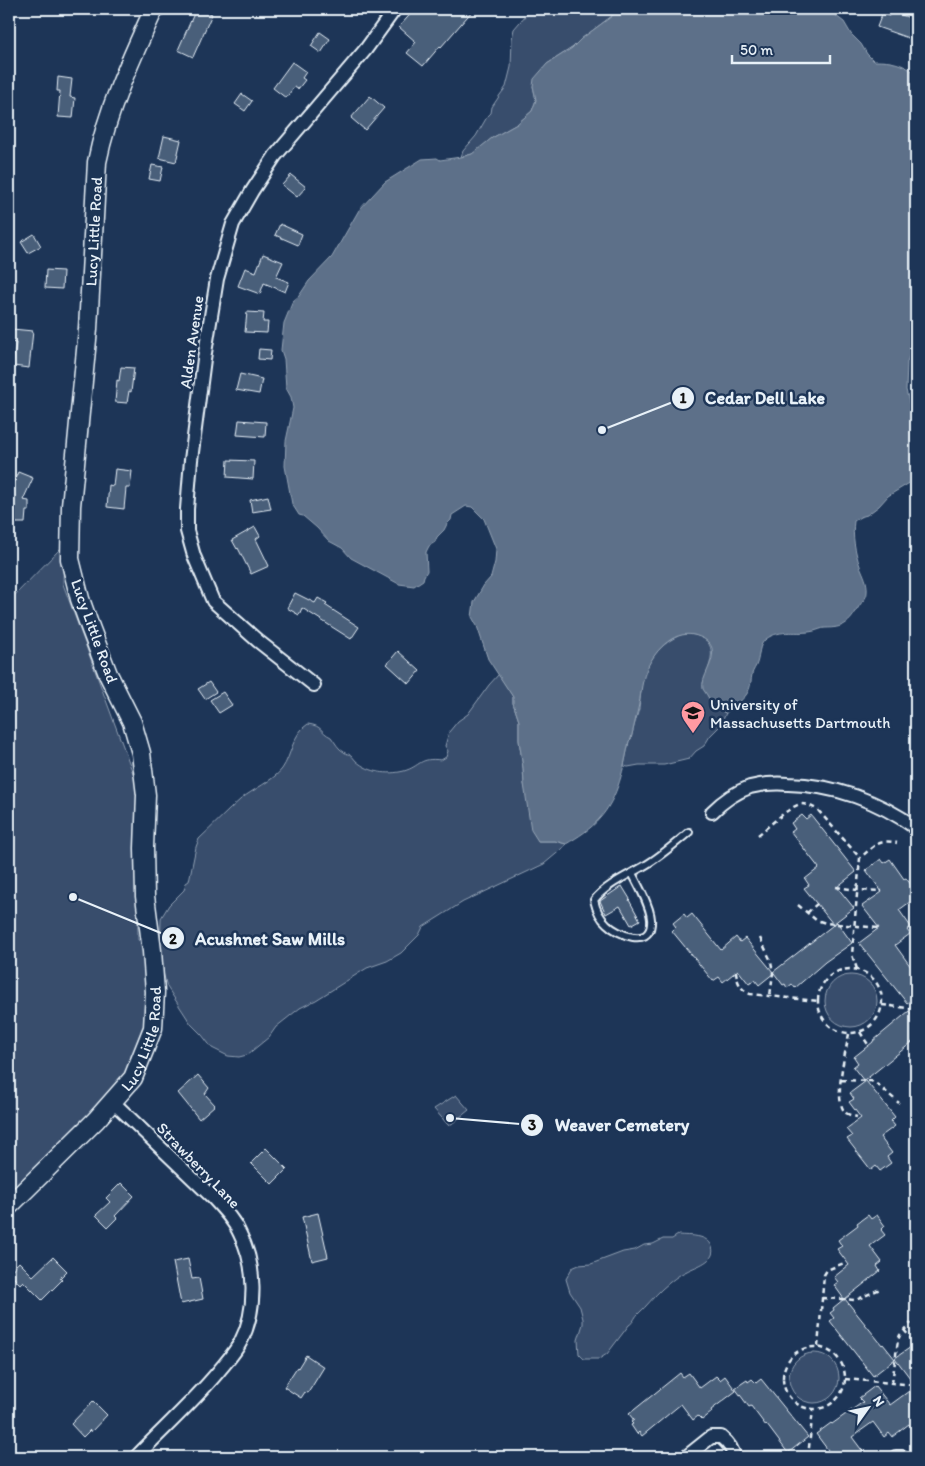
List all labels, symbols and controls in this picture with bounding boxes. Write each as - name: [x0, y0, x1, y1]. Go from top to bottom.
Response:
- scale bar: [732, 32, 830, 64]
- text: 50 m: [740, 41, 773, 59]
- street label: Lucy Little Road: [81, 176, 106, 287]
- street label: Alden Avenue: [176, 294, 207, 390]
- callout: Cedar Dell Lake: [670, 382, 836, 415]
- text: Cedar Dell Lake: [705, 387, 826, 409]
- text: 1: [680, 389, 687, 407]
- street label: Lucy Little Road: [67, 576, 122, 686]
- place label: University of Massachusetts Dartmouth: [710, 695, 890, 732]
- school or university icon: University of Massachusetts Dartmouth: [680, 700, 706, 734]
- callout: Acushnet Saw Mills: [160, 922, 355, 955]
- text: Acushnet Saw Mills: [194, 928, 345, 950]
- text: 2: [169, 930, 177, 948]
- street label: Lucy Little Road: [117, 985, 165, 1095]
- callout: Weaver Cemetery: [519, 1109, 699, 1142]
- text: Weaver Cemetery: [555, 1114, 690, 1136]
- text: 3: [528, 1116, 536, 1134]
- street label: Strawberry Lane: [153, 1118, 244, 1212]
- north arrow: [842, 1384, 892, 1434]
- text: N: [869, 1393, 888, 1410]

